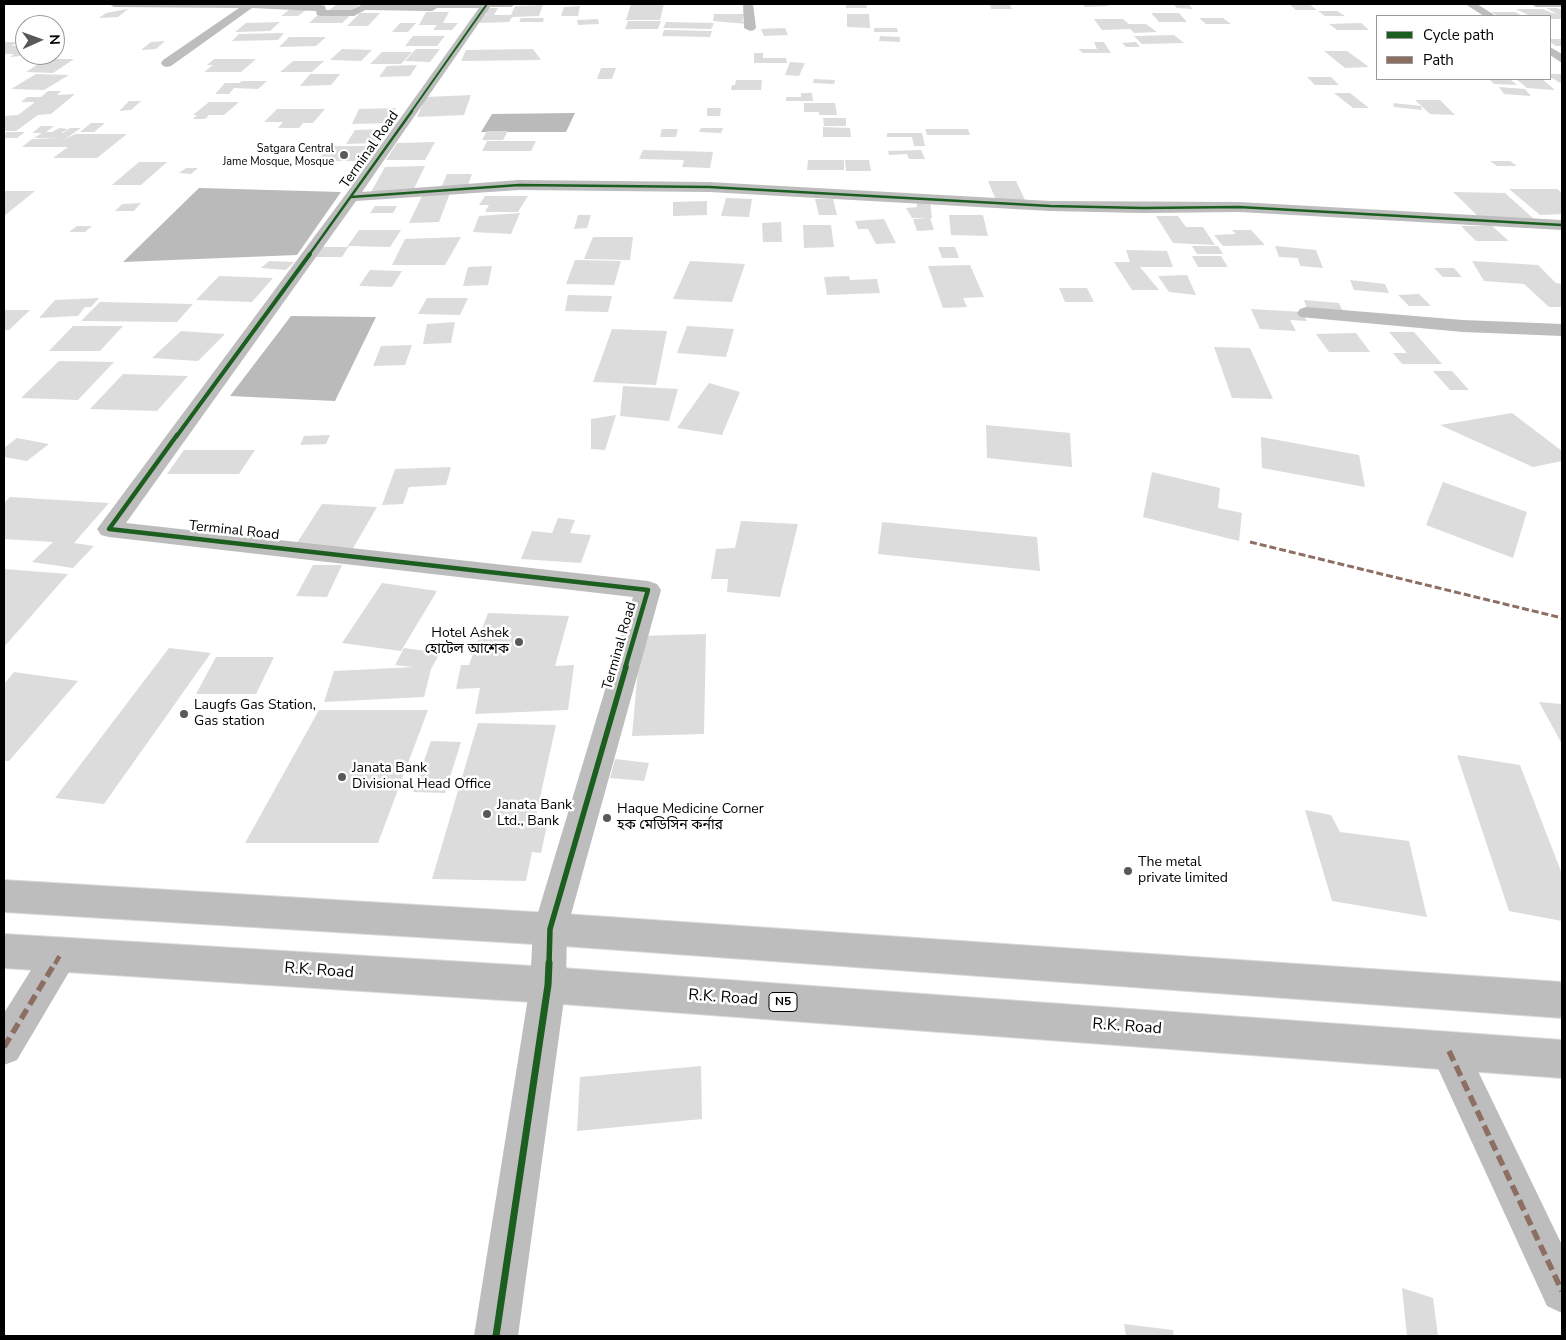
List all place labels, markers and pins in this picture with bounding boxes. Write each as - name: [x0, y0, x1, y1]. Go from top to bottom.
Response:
- place label: Satgara Central Jame Mosque, Mosque: [223, 142, 334, 168]
- marker: Satgara Central Jame Mosque, Mosque: [338, 149, 350, 161]
- place label: Hotel Ashek হোটেল আশেক: [425, 626, 509, 658]
- marker: Hotel Ashek হোটেল আশেক: [513, 636, 525, 648]
- place label: Laugfs Gas Station, Gas station: [194, 698, 316, 730]
- marker: Laugfs Gas Station, Gas station: [178, 708, 190, 720]
- place label: Janata Bank Divisional Head Office: [352, 761, 491, 794]
- marker: Janata Bank Divisional Head Office: [336, 771, 348, 783]
- place label: Janata Bank Ltd., Bank: [497, 798, 572, 830]
- place label: Haque Medicine Corner হক মেডিসিন কর্নার: [617, 802, 764, 834]
- marker: Janata Bank Ltd., Bank: [481, 808, 493, 820]
- marker: Haque Medicine Corner হক মেডিসিন কর্নার: [601, 812, 613, 824]
- place label: The metal private limited: [1138, 855, 1228, 888]
- marker: The metal private limited: [1122, 865, 1134, 877]

